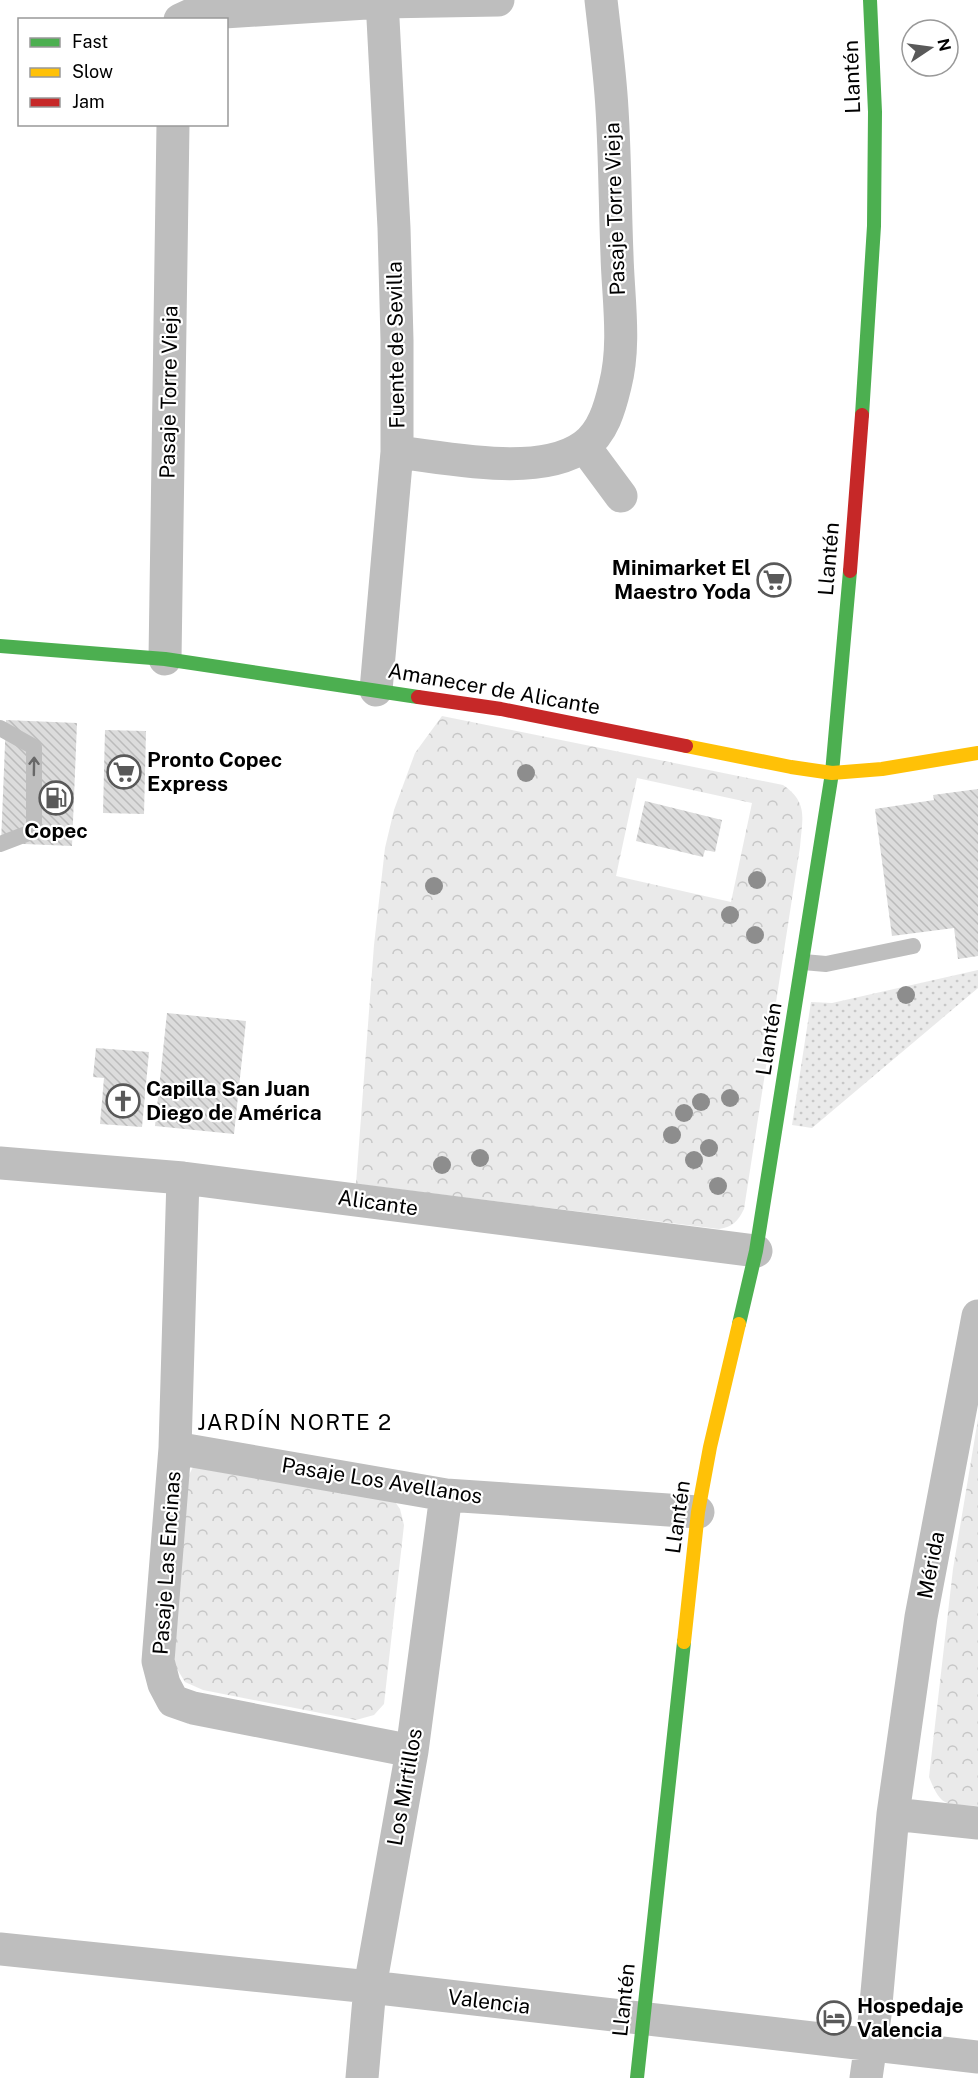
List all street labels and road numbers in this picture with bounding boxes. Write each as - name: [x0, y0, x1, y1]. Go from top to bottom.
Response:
- street label: Llantén: [838, 40, 865, 114]
- street label: Pasaje Torre Vieja: [599, 122, 630, 296]
- street label: Fuente de Sevilla: [382, 261, 409, 429]
- street label: Pasaje Torre Vieja: [154, 305, 183, 479]
- street label: Llantén: [813, 521, 844, 597]
- street label: Amanecer de Alicante: [386, 658, 602, 719]
- street label: Llantén: [750, 1001, 787, 1077]
- street label: Alicante: [336, 1185, 420, 1220]
- street label: Pasaje Los Avellanos: [280, 1452, 484, 1509]
- street label: Pasaje Las Encinas: [148, 1470, 185, 1656]
- street label: Llantén: [660, 1479, 695, 1555]
- street label: Mérida: [912, 1529, 949, 1601]
- street label: Los Mirtillos: [382, 1726, 427, 1848]
- street label: Llantén: [607, 1962, 640, 2038]
- street label: Valencia: [446, 1984, 532, 2019]

